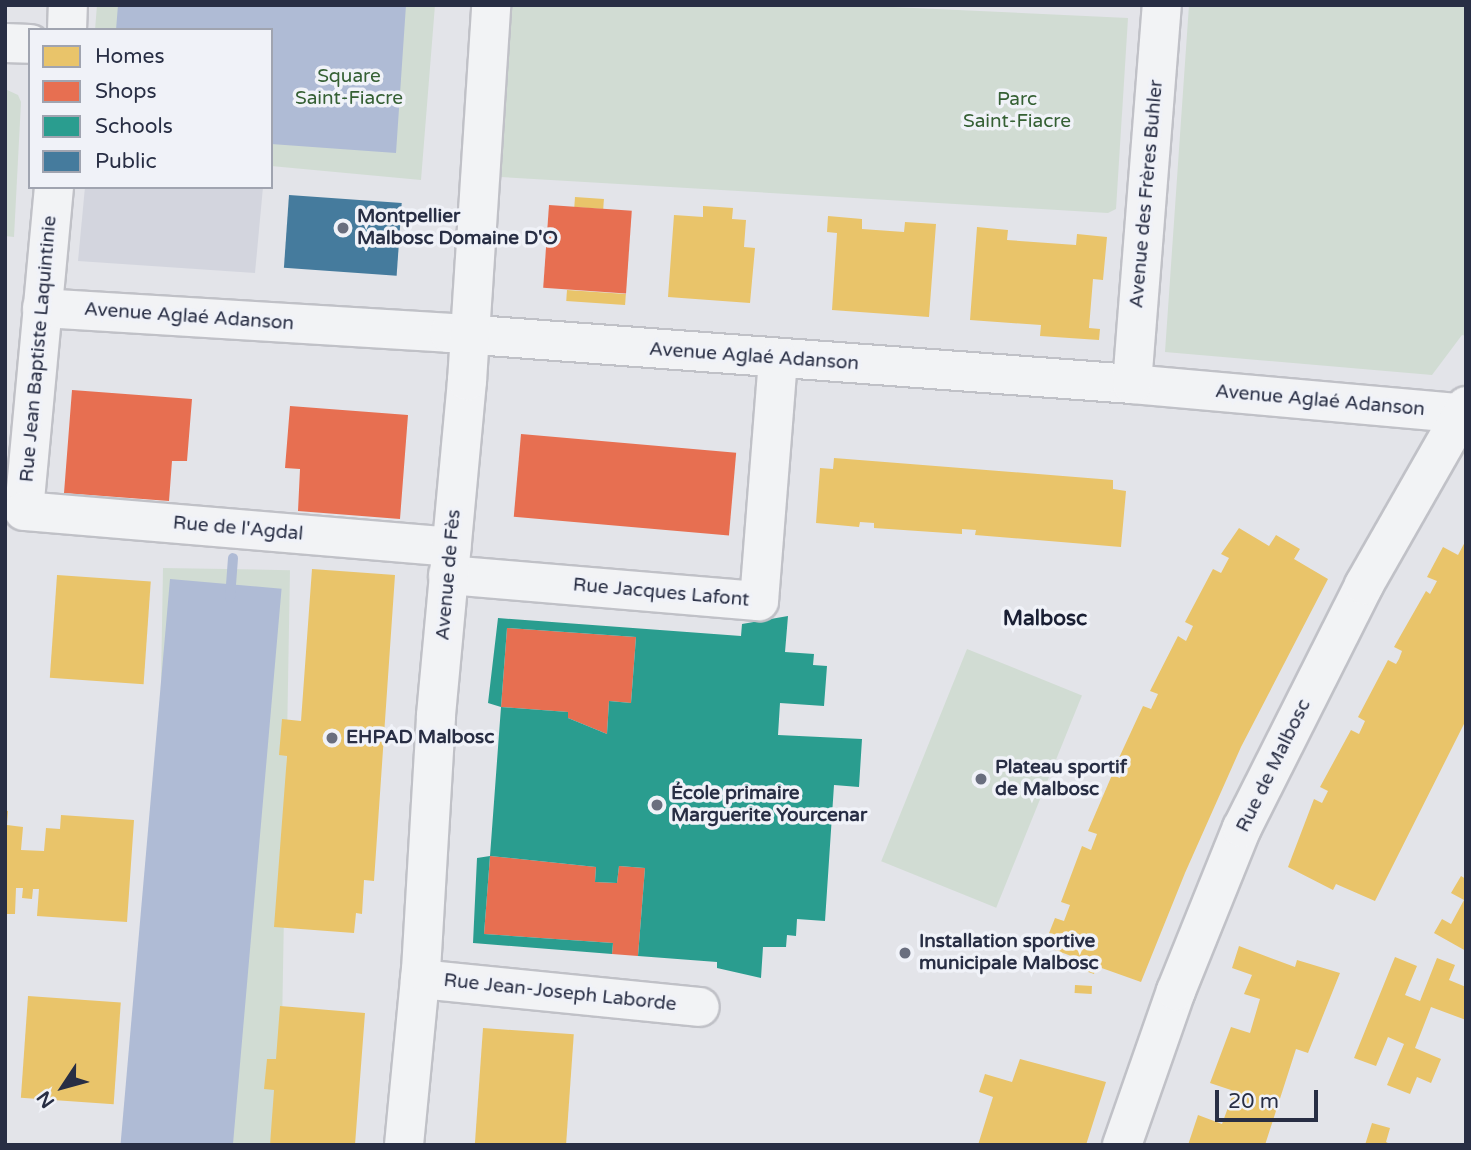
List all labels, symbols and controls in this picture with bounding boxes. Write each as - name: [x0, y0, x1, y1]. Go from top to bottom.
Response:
- legend: [28, 28, 273, 189]
- text: Homes: [95, 44, 165, 69]
- park label: Square Saint-Fiacre: [295, 66, 403, 110]
- text: Shops: [95, 79, 157, 104]
- street label: Avenue des Frères Buhler: [1126, 79, 1168, 309]
- park label: Parc Saint-Fiacre: [963, 89, 1071, 133]
- text: Schools: [95, 114, 173, 139]
- text: Public: [95, 149, 157, 174]
- place label: Montpellier Malbosc Domaine D'O: [357, 206, 558, 250]
- street label: Rue Jean Baptiste Laquintinie: [16, 215, 62, 483]
- marker: Montpellier Malbosc Domaine D'O: [335, 220, 351, 236]
- street label: Avenue Aglaé Adanson: [83, 298, 295, 336]
- street label: Avenue Aglaé Adanson: [648, 338, 860, 376]
- street label: Avenue Aglaé Adanson: [1214, 380, 1426, 422]
- street label: Avenue de Fès: [432, 509, 466, 641]
- street label: Rue de l'Agdal: [172, 512, 304, 546]
- street label: Rue Jacques Lafont: [572, 574, 750, 612]
- district label: Malbosc: [1003, 606, 1087, 632]
- street label: Rue de Malbosc: [1232, 696, 1316, 836]
- place label: EHPAD Malbosc: [346, 727, 494, 749]
- marker: EHPAD Malbosc: [324, 730, 340, 746]
- place label: Plateau sportif de Malbosc: [995, 757, 1127, 801]
- marker: Plateau sportif de Malbosc: [973, 771, 989, 787]
- place label: École primaire Marguerite Yourcenar: [671, 783, 867, 827]
- marker: École primaire Marguerite Yourcenar: [649, 797, 665, 813]
- place label: Installation sportive municipale Malbosc: [919, 931, 1099, 975]
- marker: Installation sportive municipale Malbosc: [897, 945, 913, 961]
- street label: Rue Jean-Joseph Laborde: [442, 969, 678, 1017]
- north arrow: [28, 1052, 98, 1122]
- scale bar: [1219, 1076, 1322, 1120]
- text: N: [33, 1087, 59, 1112]
- text: 20 m: [1228, 1089, 1279, 1114]

